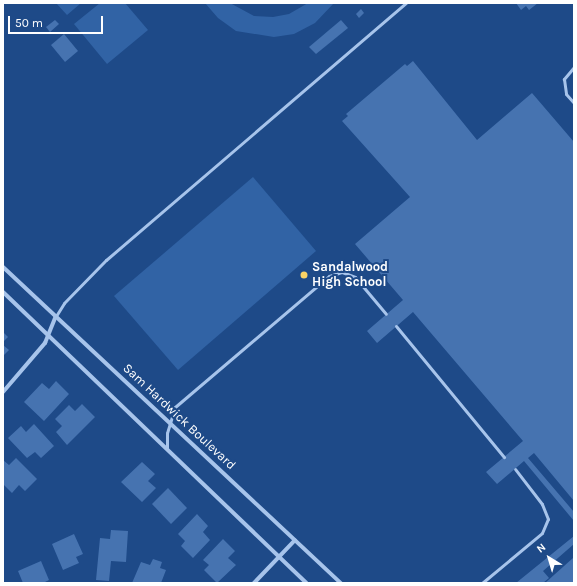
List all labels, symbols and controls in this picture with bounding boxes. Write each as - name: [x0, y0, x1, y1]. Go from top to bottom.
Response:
- scale bar: [10, 8, 105, 34]
- text: 50 m: [15, 16, 43, 30]
- place label: Sandalwood High School: [312, 260, 388, 291]
- marker: Sandalwood High School: [299, 270, 309, 280]
- street label: Sam Hardwick Boulevard: [119, 361, 239, 473]
- north arrow: [529, 538, 569, 578]
- text: N: [534, 541, 548, 556]

